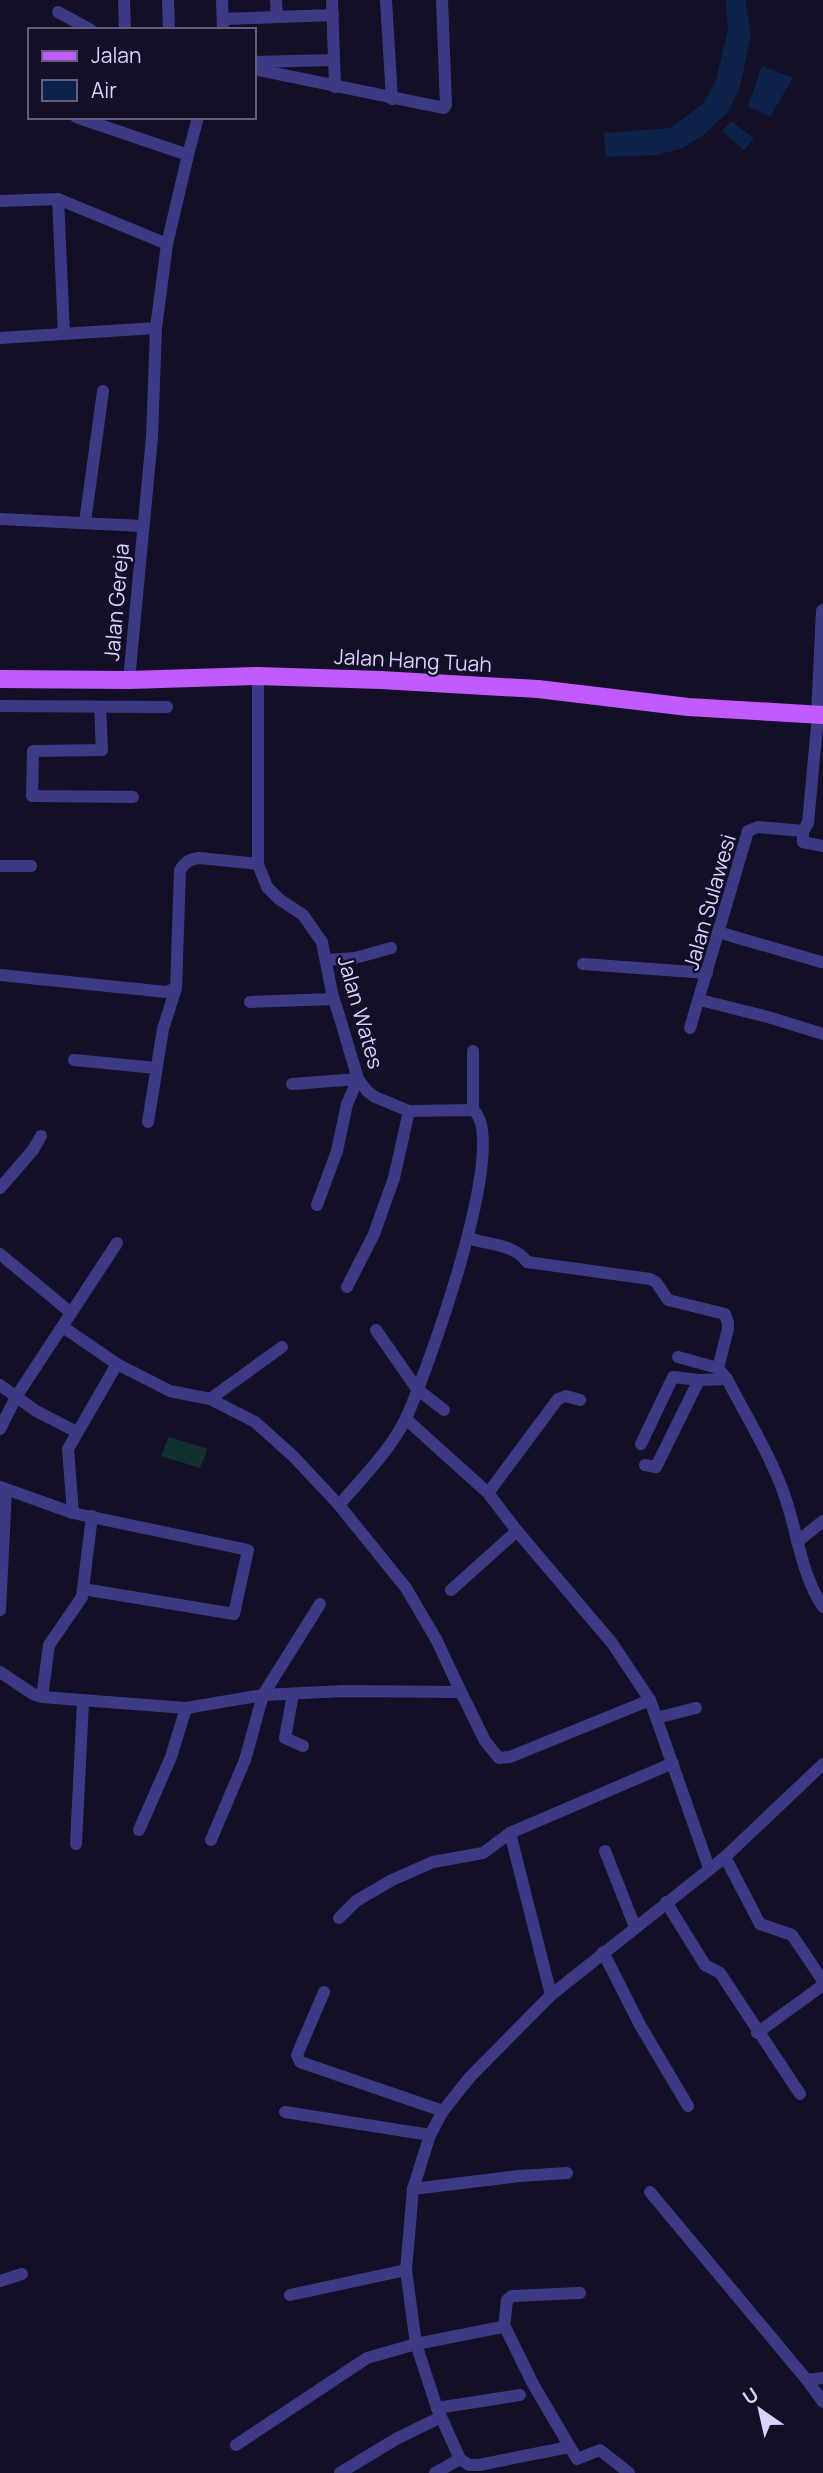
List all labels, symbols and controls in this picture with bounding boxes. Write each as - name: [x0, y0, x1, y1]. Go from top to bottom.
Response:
- legend: [28, 28, 256, 119]
- text: Jalan: [91, 41, 141, 69]
- text: Air: [91, 76, 117, 104]
- street label: Jalan Gereja: [97, 542, 135, 662]
- street label: Jalan Hang Tuah: [333, 642, 493, 678]
- street label: Jalan Sulawesi: [676, 831, 742, 973]
- street label: Jalan Wates: [332, 952, 390, 1072]
- north arrow: [725, 2375, 795, 2445]
- text: U: [738, 2381, 763, 2411]

